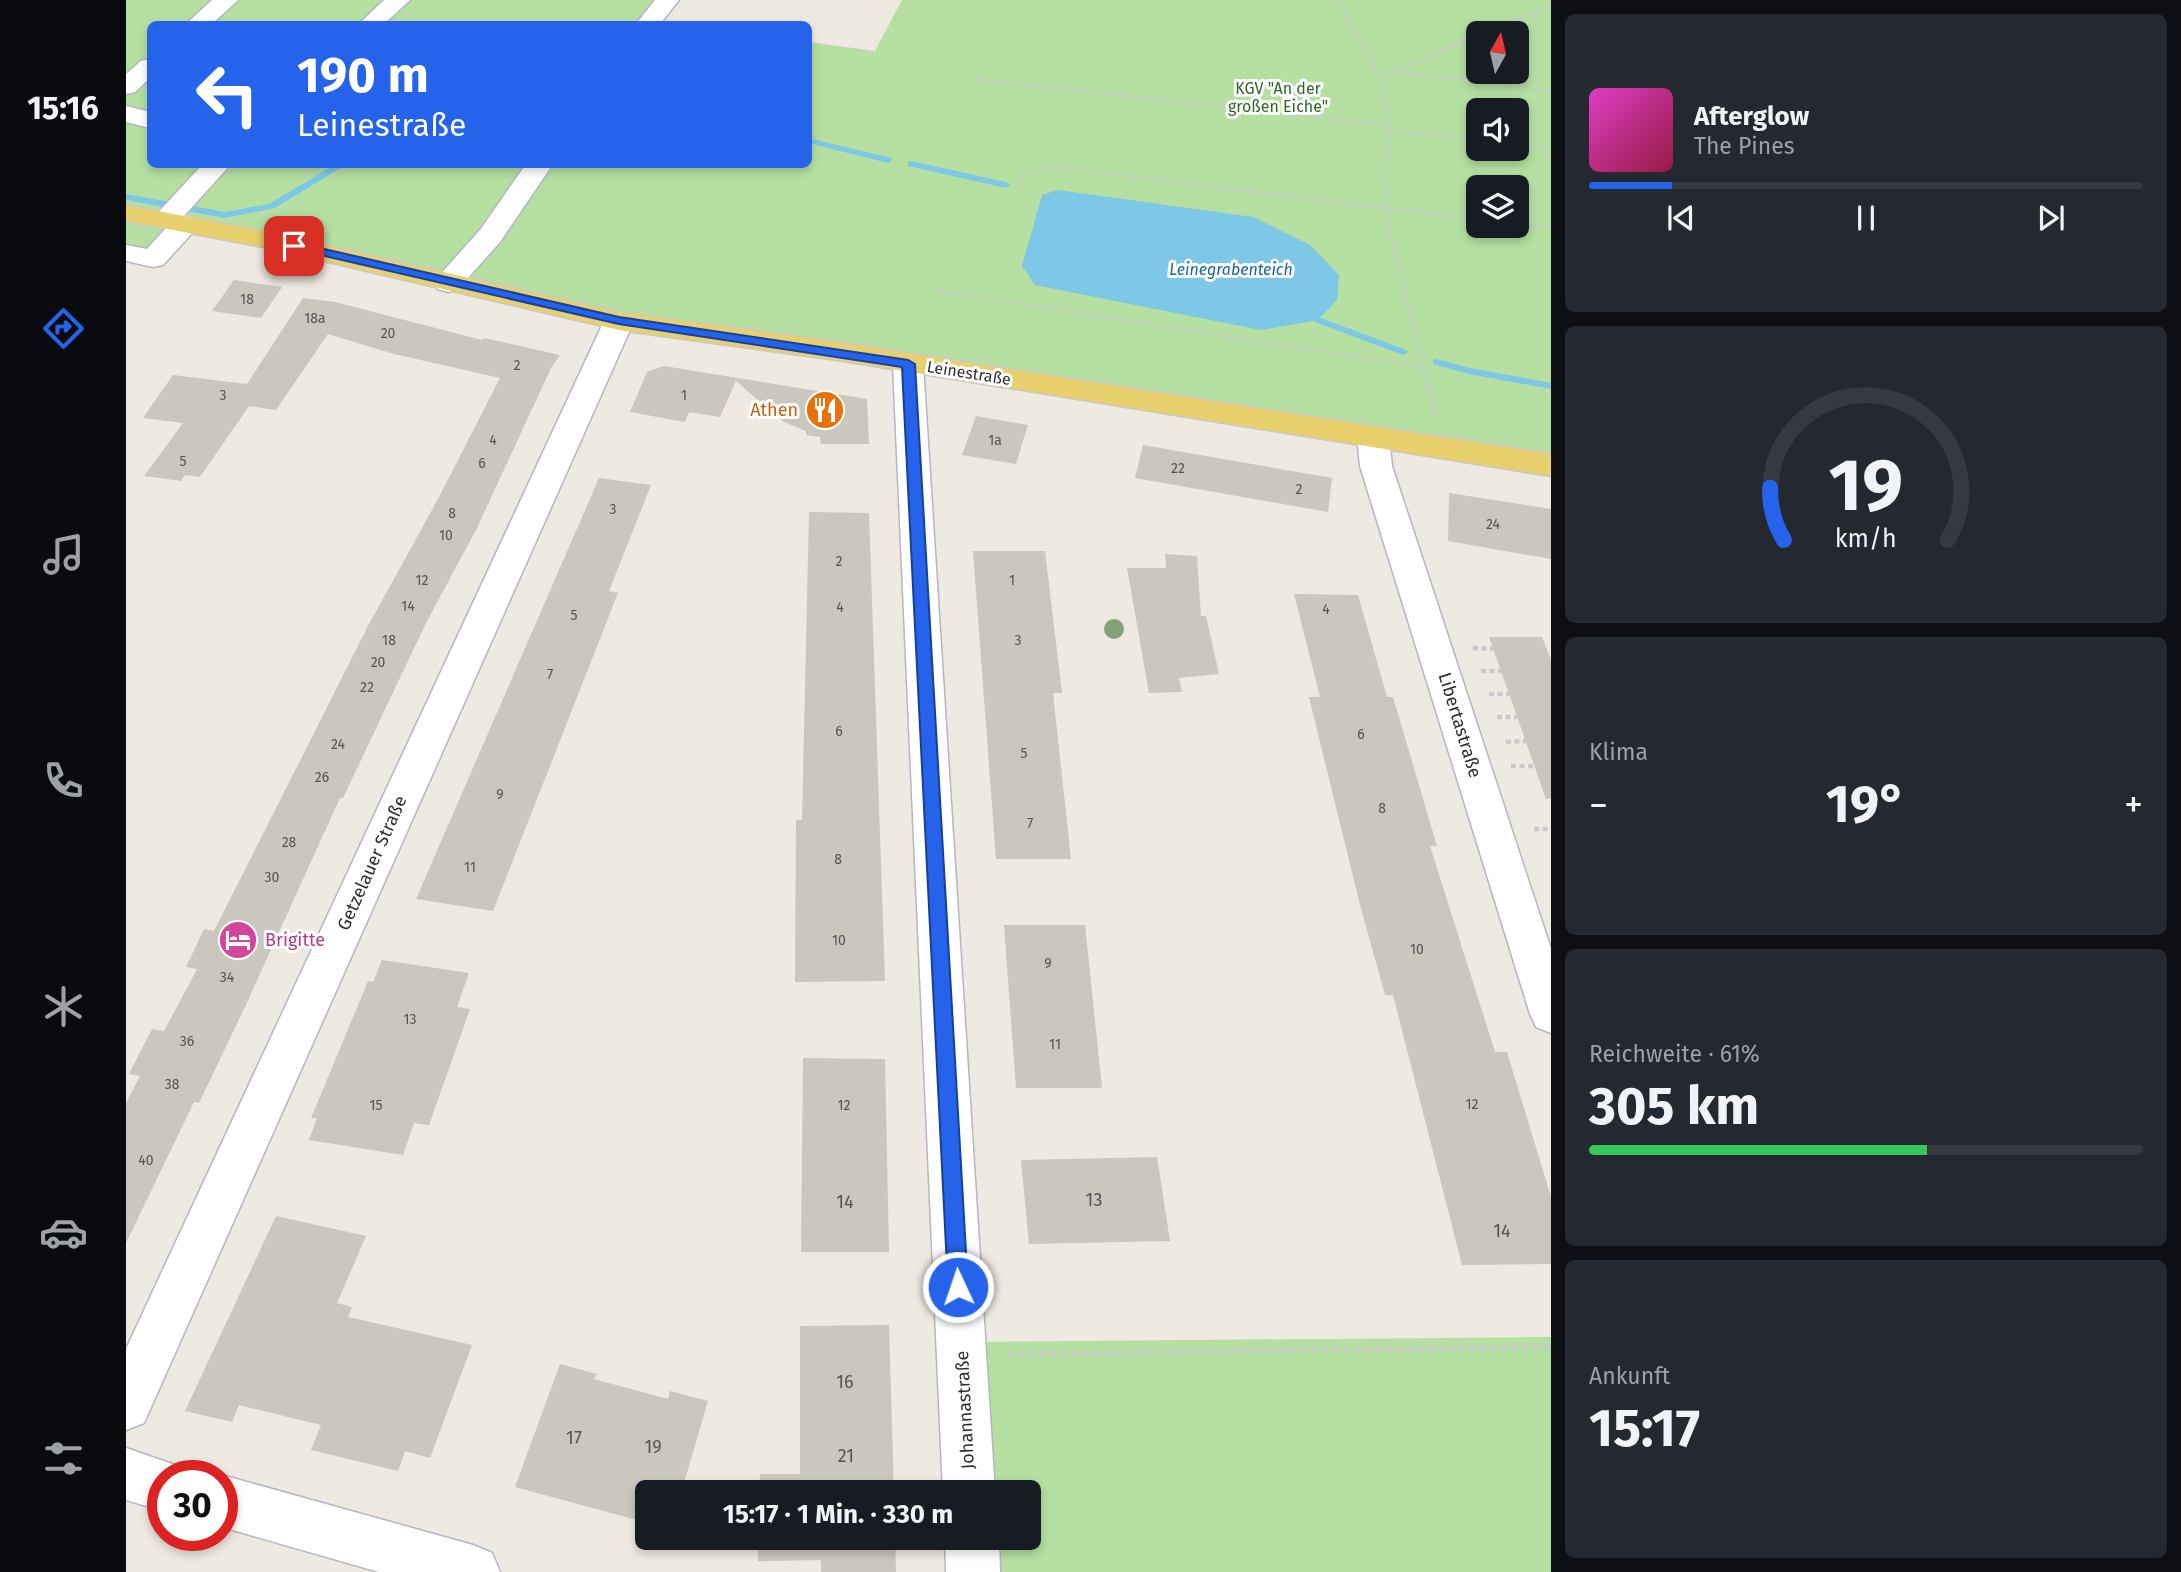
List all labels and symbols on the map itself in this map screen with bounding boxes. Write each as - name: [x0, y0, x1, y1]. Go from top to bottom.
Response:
- north arrow: [1466, 21, 1530, 84]
- park label: KGV "An der großen Eiche": [1228, 79, 1328, 116]
- pin: [264, 216, 324, 276]
- water label: Leinegrabenteich: [1169, 260, 1293, 279]
- house number: 18: [240, 291, 254, 308]
- house number: 18a: [304, 310, 326, 327]
- house number: 20: [381, 325, 396, 342]
- house number: 2: [514, 357, 521, 374]
- street label: Leinestraße: [926, 357, 1012, 389]
- house number: 3: [220, 387, 227, 404]
- house number: 1: [681, 387, 687, 404]
- restaurant icon: Athen: [804, 389, 846, 431]
- place label: Athen: [750, 399, 798, 421]
- house number: 4: [489, 432, 497, 449]
- house number: 1a: [988, 432, 1002, 449]
- house number: 5: [179, 453, 187, 470]
- house number: 6: [478, 455, 486, 472]
- house number: 22: [1171, 460, 1185, 477]
- house number: 2: [1296, 481, 1303, 498]
- house number: 3: [610, 501, 617, 518]
- house number: 8: [448, 505, 456, 522]
- house number: 24: [1486, 516, 1501, 533]
- house number: 10: [439, 527, 453, 544]
- house number: 2: [836, 553, 843, 570]
- house number: 12: [416, 572, 429, 589]
- house number: 1: [1009, 572, 1015, 589]
- house number: 14: [401, 598, 415, 615]
- house number: 4: [836, 599, 844, 616]
- house number: 4: [1322, 601, 1330, 618]
- house number: 5: [570, 607, 578, 624]
- house number: 18: [382, 632, 396, 649]
- house number: 3: [1015, 632, 1022, 649]
- house number: 20: [371, 654, 386, 671]
- house number: 7: [547, 666, 553, 683]
- street label: Libertastraße: [1434, 670, 1486, 780]
- house number: 22: [360, 679, 374, 696]
- house number: 6: [835, 723, 843, 740]
- house number: 6: [1357, 726, 1365, 743]
- house number: 24: [331, 736, 346, 753]
- house number: 5: [1020, 745, 1028, 762]
- house number: 26: [315, 769, 329, 786]
- house number: 9: [496, 786, 504, 803]
- street label: Getzelauer Straße: [332, 792, 412, 934]
- house number: 8: [1378, 800, 1386, 817]
- house number: 7: [1027, 815, 1033, 832]
- house number: 28: [282, 834, 297, 851]
- house number: 8: [834, 851, 842, 868]
- house number: 11: [464, 859, 476, 876]
- house number: 30: [265, 869, 280, 886]
- hotel icon: Brigitte: [217, 919, 259, 961]
- place label: Brigitte: [265, 929, 325, 951]
- house number: 10: [832, 932, 846, 949]
- house number: 10: [1410, 941, 1424, 958]
- house number: 9: [1044, 955, 1052, 972]
- house number: 34: [220, 969, 235, 986]
- house number: 13: [403, 1011, 417, 1028]
- house number: 36: [180, 1033, 194, 1050]
- house number: 11: [1049, 1036, 1061, 1053]
- house number: 38: [165, 1076, 180, 1093]
- house number: 12: [1466, 1096, 1479, 1113]
- house number: 15: [369, 1097, 383, 1114]
- house number: 12: [838, 1097, 851, 1114]
- house number: 40: [138, 1152, 154, 1169]
- house number: 13: [1086, 1189, 1102, 1211]
- house number: 14: [836, 1191, 854, 1213]
- house number: 14: [1493, 1220, 1511, 1242]
- position arrow: [921, 1250, 995, 1324]
- street label: Johannastraße: [951, 1350, 979, 1470]
- house number: 16: [836, 1371, 854, 1393]
- house number: 17: [566, 1427, 582, 1449]
- house number: 19: [644, 1436, 662, 1458]
- house number: 21: [838, 1445, 854, 1467]
- speed limit sign: 30: [147, 1460, 238, 1551]

